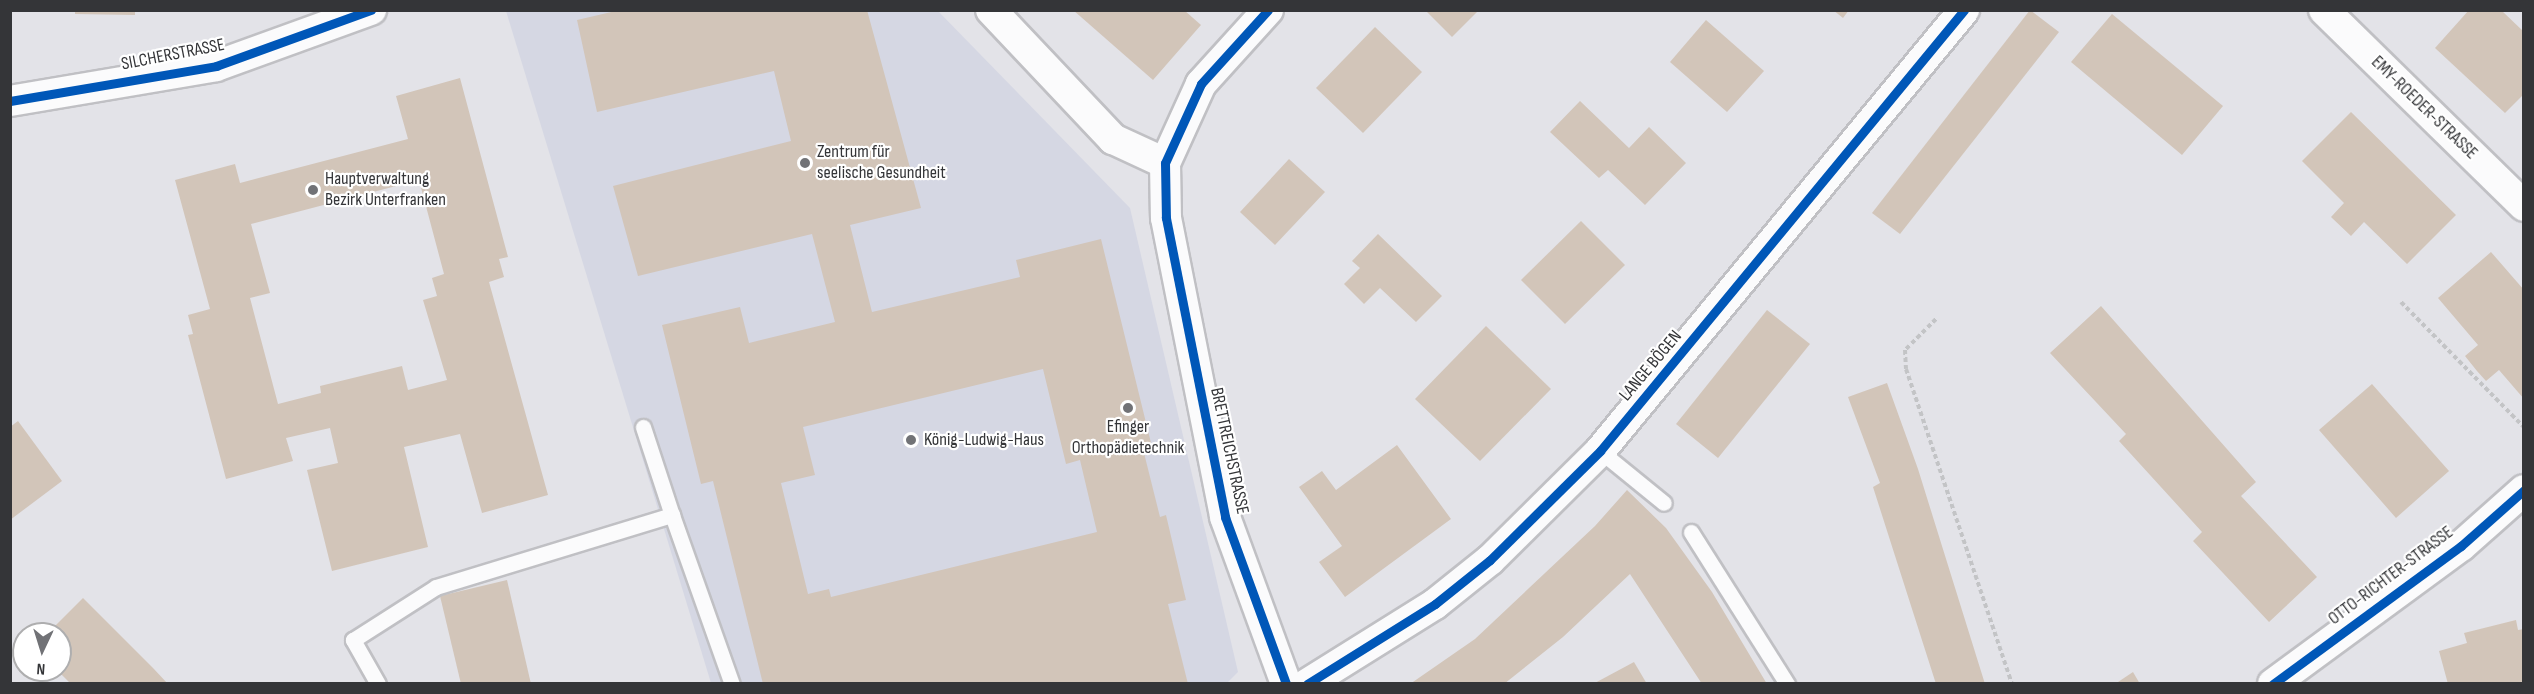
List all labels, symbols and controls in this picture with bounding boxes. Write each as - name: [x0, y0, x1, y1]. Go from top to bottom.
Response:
- street label: SILCHERSTRASSE: [120, 34, 226, 76]
- street label: EMY-ROEDER-STRASSE: [2366, 52, 2482, 164]
- place label: Zentrum für seelische Gesundheit: [817, 142, 946, 184]
- marker: Zentrum für seelische Gesundheit: [798, 156, 812, 170]
- place label: Hauptverwaltung Bezirk Unterfranken: [325, 169, 446, 212]
- marker: Hauptverwaltung Bezirk Unterfranken: [306, 183, 320, 197]
- street label: LANGE BÖGEN: [1615, 326, 1687, 406]
- street label: BRETTREICHSTRASSE: [1205, 386, 1253, 516]
- marker: Efinger Orthopädietechnik: [1121, 401, 1135, 415]
- place label: Efinger Orthopädietechnik: [1072, 417, 1184, 460]
- place label: König-Ludwig-Haus: [924, 429, 1044, 451]
- marker: König-Ludwig-Haus: [902, 431, 920, 449]
- street label: OTTO-RICHTER-STRASSE: [2324, 522, 2458, 630]
- north arrow: [12, 622, 72, 682]
- text: N: [36, 659, 46, 678]

